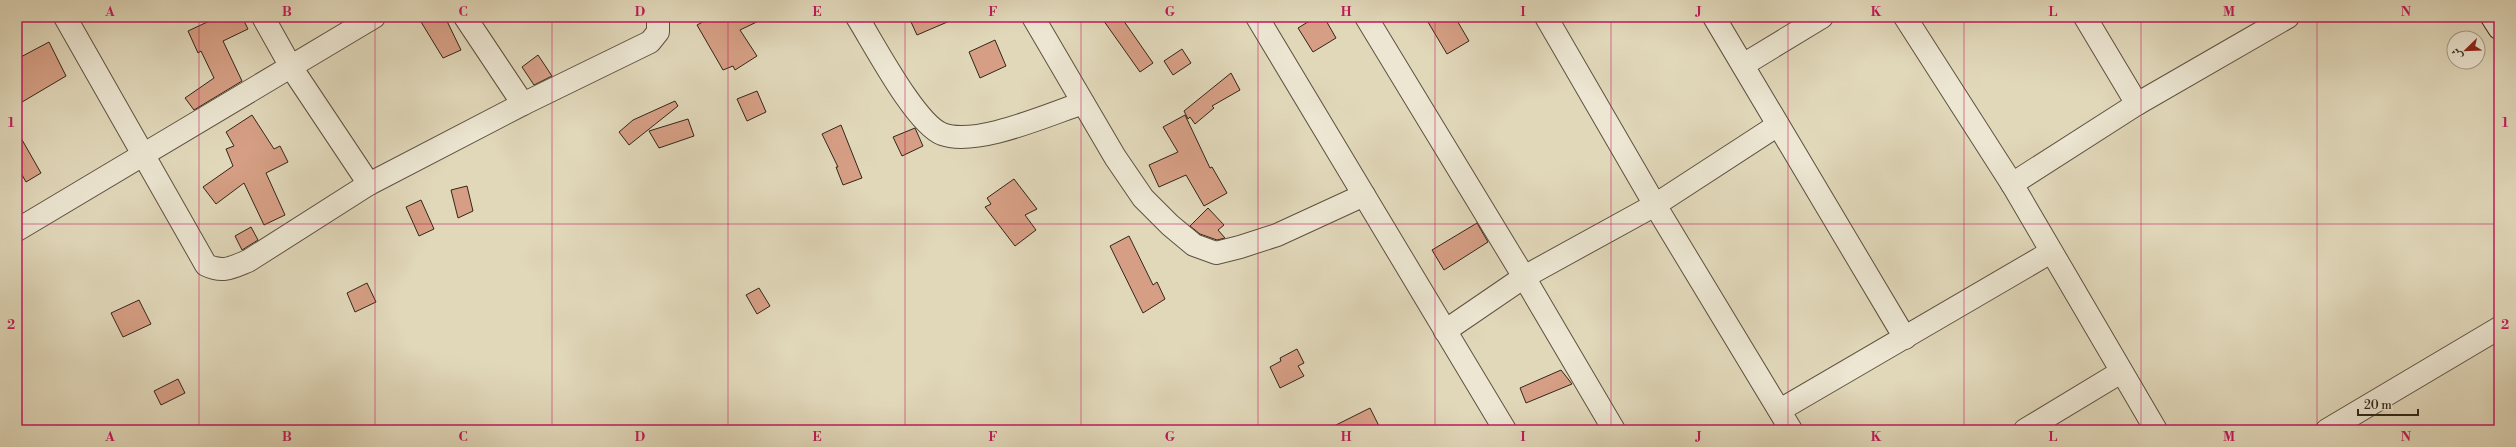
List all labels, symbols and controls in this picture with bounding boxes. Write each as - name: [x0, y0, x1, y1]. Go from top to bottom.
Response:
- text: A: [104, 4, 115, 20]
- text: B: [282, 4, 292, 20]
- text: C: [458, 4, 468, 20]
- text: D: [635, 4, 645, 20]
- text: E: [812, 4, 822, 20]
- text: F: [988, 4, 998, 20]
- text: G: [1165, 4, 1176, 20]
- text: H: [1341, 4, 1352, 20]
- text: I: [1520, 4, 1526, 20]
- text: J: [1694, 4, 1702, 20]
- text: K: [1871, 4, 1882, 20]
- text: L: [2049, 4, 2058, 20]
- text: M: [2223, 4, 2235, 20]
- text: N: [2401, 4, 2412, 20]
- north arrow: [2446, 30, 2486, 70]
- text: ش: [2449, 46, 2466, 61]
- text: 1: [8, 115, 15, 131]
- text: 1: [2502, 115, 2509, 131]
- text: 2: [7, 317, 15, 333]
- text: 2: [2501, 317, 2509, 333]
- scale bar: [2358, 391, 2418, 417]
- text: 20 m: [2364, 398, 2392, 413]
- text: A: [104, 429, 115, 445]
- text: B: [282, 429, 292, 445]
- text: C: [458, 429, 468, 445]
- text: D: [635, 429, 645, 445]
- text: E: [812, 429, 822, 445]
- text: F: [988, 429, 998, 445]
- text: G: [1165, 429, 1176, 445]
- text: H: [1341, 429, 1352, 445]
- text: I: [1520, 429, 1526, 445]
- text: J: [1694, 429, 1702, 445]
- text: K: [1871, 429, 1882, 445]
- text: L: [2049, 429, 2058, 445]
- text: M: [2223, 429, 2235, 445]
- text: N: [2401, 429, 2412, 445]

